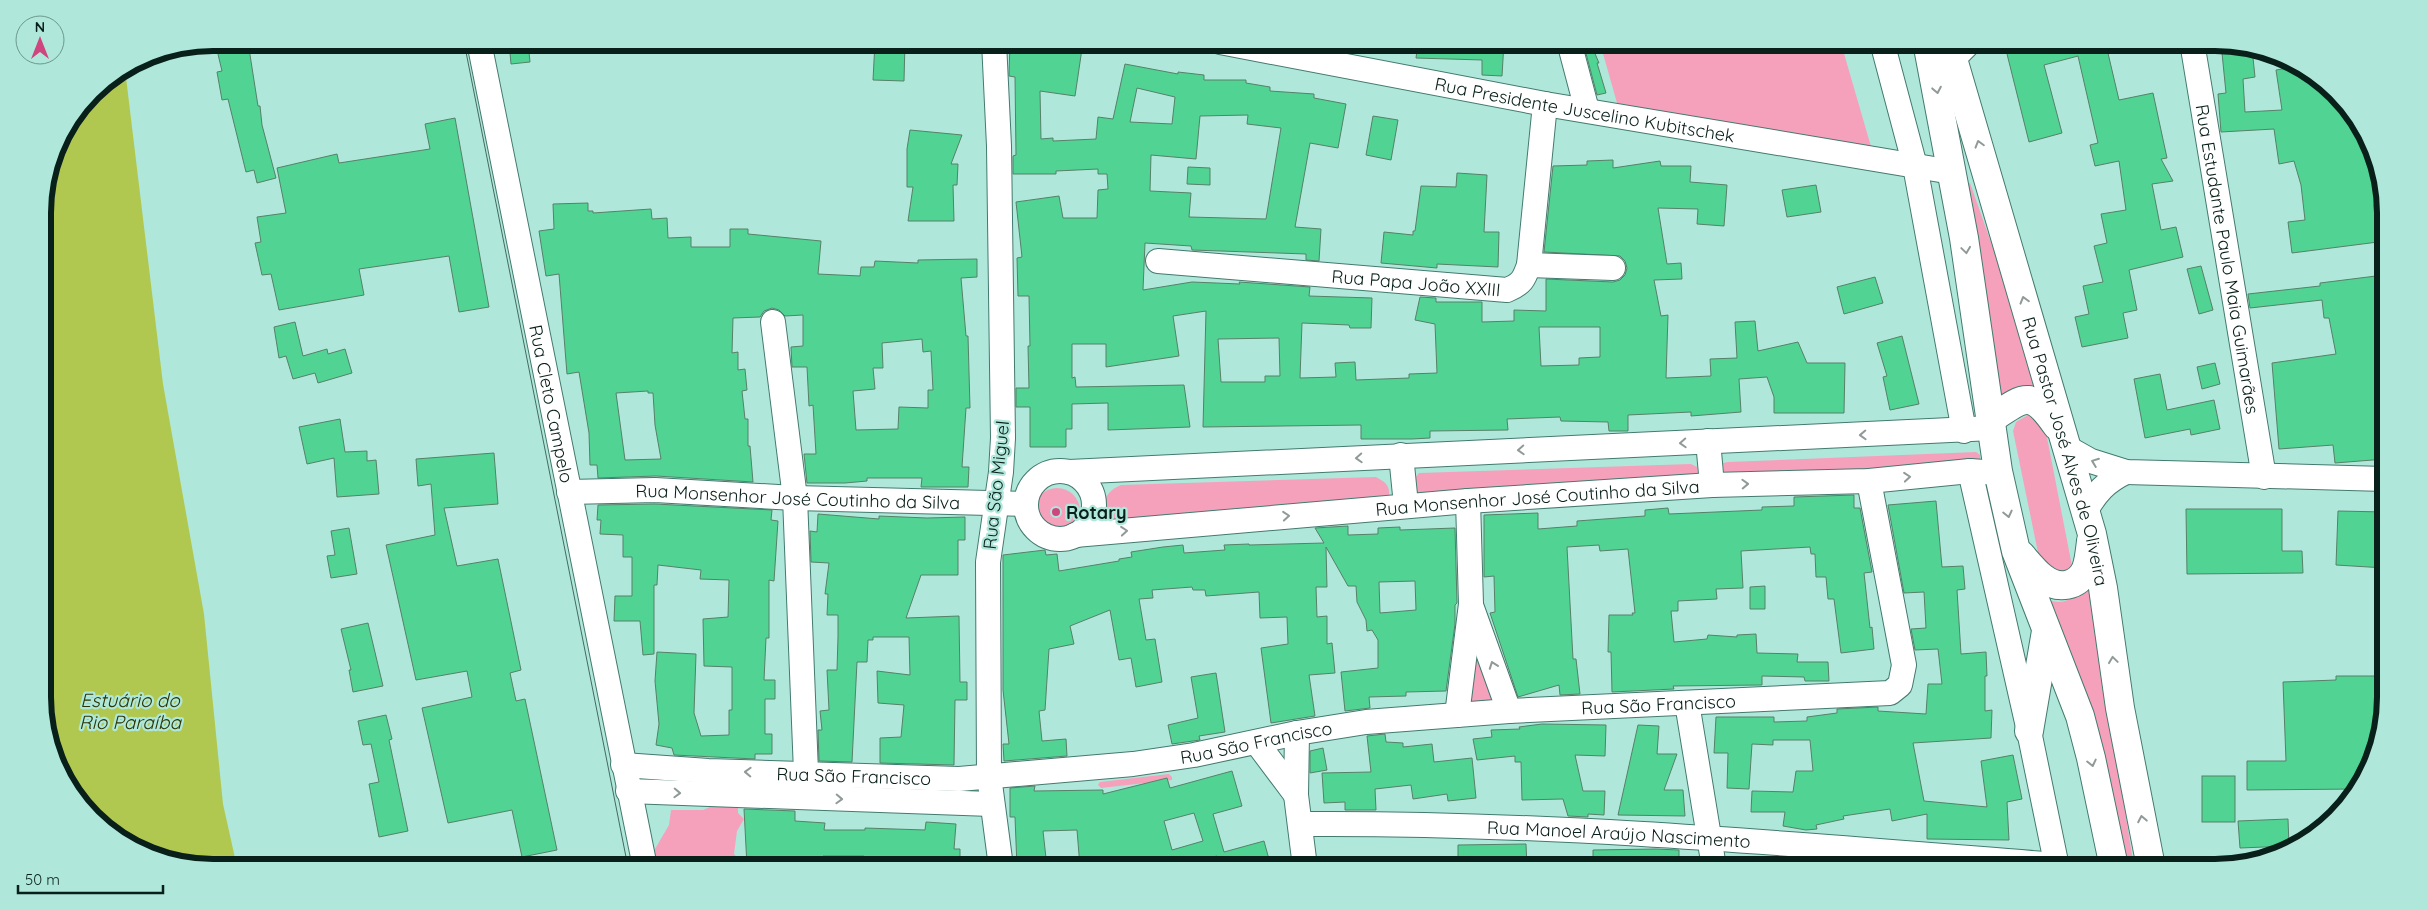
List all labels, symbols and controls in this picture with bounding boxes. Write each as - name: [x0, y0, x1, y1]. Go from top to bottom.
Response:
- north arrow: [15, 15, 65, 65]
- text: N: [35, 18, 45, 36]
- street label: Rua Presidente Juscelino Kubitschek: [1433, 72, 1737, 147]
- one-way arrow: [1931, 86, 1942, 95]
- street label: Rua Estudante Paulo Maia Guimarães: [2191, 103, 2265, 416]
- one-way arrow: [1974, 140, 1984, 148]
- one-way arrow: [1960, 246, 1970, 255]
- street label: Rua Papa João XXIII: [1331, 264, 1502, 301]
- one-way arrow: [2019, 296, 2029, 304]
- street label: Rua Pastor José Alves de Oliveira: [2017, 314, 2114, 588]
- street label: Rua Cleto Campelo: [525, 323, 579, 485]
- street label: Rua São Miguel: [978, 420, 1014, 550]
- one-way arrow: [1859, 429, 1867, 440]
- one-way arrow: [1679, 437, 1687, 448]
- one-way arrow: [1517, 445, 1524, 455]
- one-way arrow: [1354, 452, 1362, 463]
- one-way arrow: [2091, 458, 2100, 468]
- one-way arrow: [1903, 472, 1911, 483]
- street label: Rua Monsenhor José Coutinho da Silva: [1374, 474, 1700, 520]
- street label: Rua Monsenhor José Coutinho da Silva: [635, 478, 961, 514]
- one-way arrow: [1741, 479, 1749, 489]
- place label: Rotary: [1066, 501, 1127, 524]
- marker: Rotary: [1050, 506, 1062, 518]
- one-way arrow: [2002, 510, 2013, 519]
- one-way arrow: [1282, 511, 1290, 522]
- one-way arrow: [1120, 526, 1128, 537]
- one-way arrow: [2108, 656, 2119, 664]
- one-way arrow: [1489, 662, 1499, 670]
- water label: Estuário do Rio Paraíba: [79, 688, 182, 734]
- street label: Rua São Francisco: [1581, 689, 1736, 719]
- street label: Rua São Francisco: [1178, 716, 1334, 768]
- one-way arrow: [2086, 758, 2097, 767]
- street label: Rua São Francisco: [776, 762, 931, 790]
- one-way arrow: [744, 767, 752, 778]
- one-way arrow: [673, 788, 681, 798]
- one-way arrow: [835, 793, 843, 804]
- street label: Rua Manoel Araújo Nascimento: [1487, 815, 1751, 853]
- one-way arrow: [2137, 815, 2147, 824]
- scale bar: [18, 862, 162, 894]
- text: 50 m: [25, 870, 60, 889]

